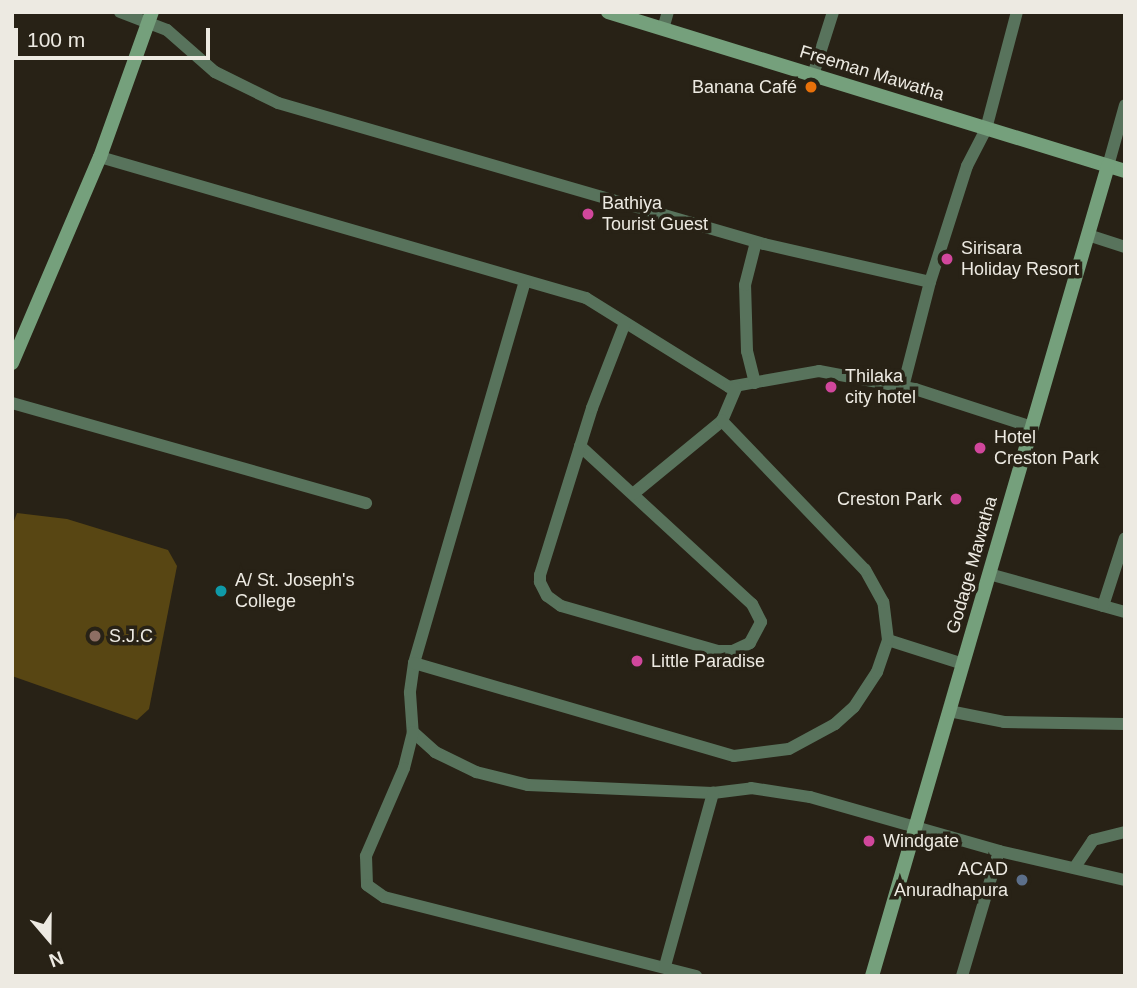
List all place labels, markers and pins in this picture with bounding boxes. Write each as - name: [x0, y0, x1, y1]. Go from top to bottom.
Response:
- place label: Banana Café: [692, 76, 797, 98]
- marker: Banana Café: [803, 79, 819, 95]
- place label: Bathiya Tourist Guest: [602, 193, 708, 235]
- marker: Bathiya Tourist Guest: [580, 206, 596, 222]
- place label: Sirisara Holiday Resort: [961, 238, 1079, 280]
- marker: Sirisara Holiday Resort: [939, 251, 955, 267]
- place label: Thilaka city hotel: [845, 366, 916, 408]
- marker: Thilaka city hotel: [823, 379, 839, 395]
- place label: Hotel Creston Park: [994, 427, 1099, 470]
- marker: Hotel Creston Park: [972, 440, 988, 456]
- place label: Creston Park: [837, 488, 942, 510]
- marker: Creston Park: [948, 491, 964, 507]
- place label: A/ St. Joseph's College: [235, 570, 354, 612]
- marker: A/ St. Joseph's College: [213, 583, 229, 599]
- place label: S.J.C: [109, 625, 153, 647]
- marker: S.J.C: [87, 628, 103, 644]
- place label: Little Paradise: [651, 650, 765, 672]
- marker: Little Paradise: [629, 653, 645, 669]
- place label: Windgate: [883, 830, 959, 852]
- marker: Windgate: [861, 833, 877, 849]
- place label: ACAD Anuradhapura: [894, 859, 1008, 902]
- marker: ACAD Anuradhapura: [1014, 872, 1030, 888]

